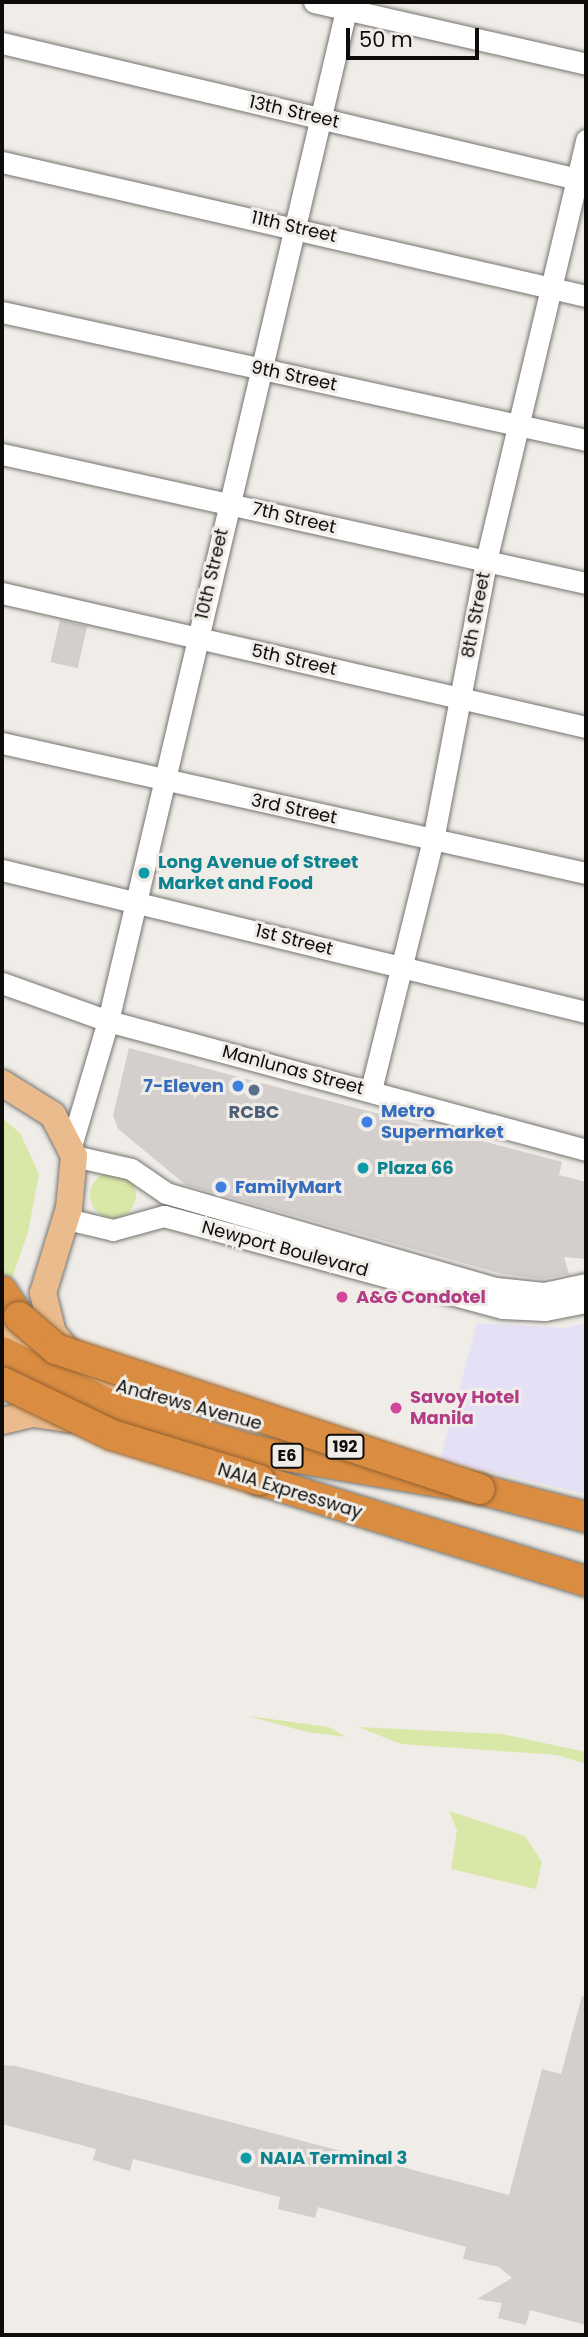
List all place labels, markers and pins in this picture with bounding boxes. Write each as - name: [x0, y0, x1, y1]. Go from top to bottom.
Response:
- place label: Long Avenue of Street Market and Food: [158, 852, 358, 894]
- marker: Long Avenue of Street Market and Food: [136, 865, 152, 881]
- place label: 7-Eleven: [143, 1075, 224, 1097]
- marker: 7-Eleven: [230, 1078, 246, 1094]
- marker: RCBC: [246, 1082, 262, 1098]
- place label: RCBC: [228, 1101, 280, 1123]
- place label: Metro Supermarket: [381, 1101, 504, 1144]
- marker: Metro Supermarket: [359, 1114, 375, 1130]
- place label: Plaza 66: [377, 1157, 454, 1179]
- marker: Plaza 66: [355, 1160, 371, 1176]
- place label: FamilyMart: [235, 1176, 342, 1198]
- marker: FamilyMart: [213, 1179, 229, 1195]
- place label: A&G Condotel: [356, 1286, 486, 1308]
- marker: A&G Condotel: [334, 1289, 350, 1305]
- place label: Savoy Hotel Manila: [410, 1387, 520, 1430]
- marker: Savoy Hotel Manila: [388, 1400, 404, 1416]
- place label: NAIA Terminal 3: [260, 2147, 407, 2169]
- marker: NAIA Terminal 3: [238, 2150, 254, 2166]

